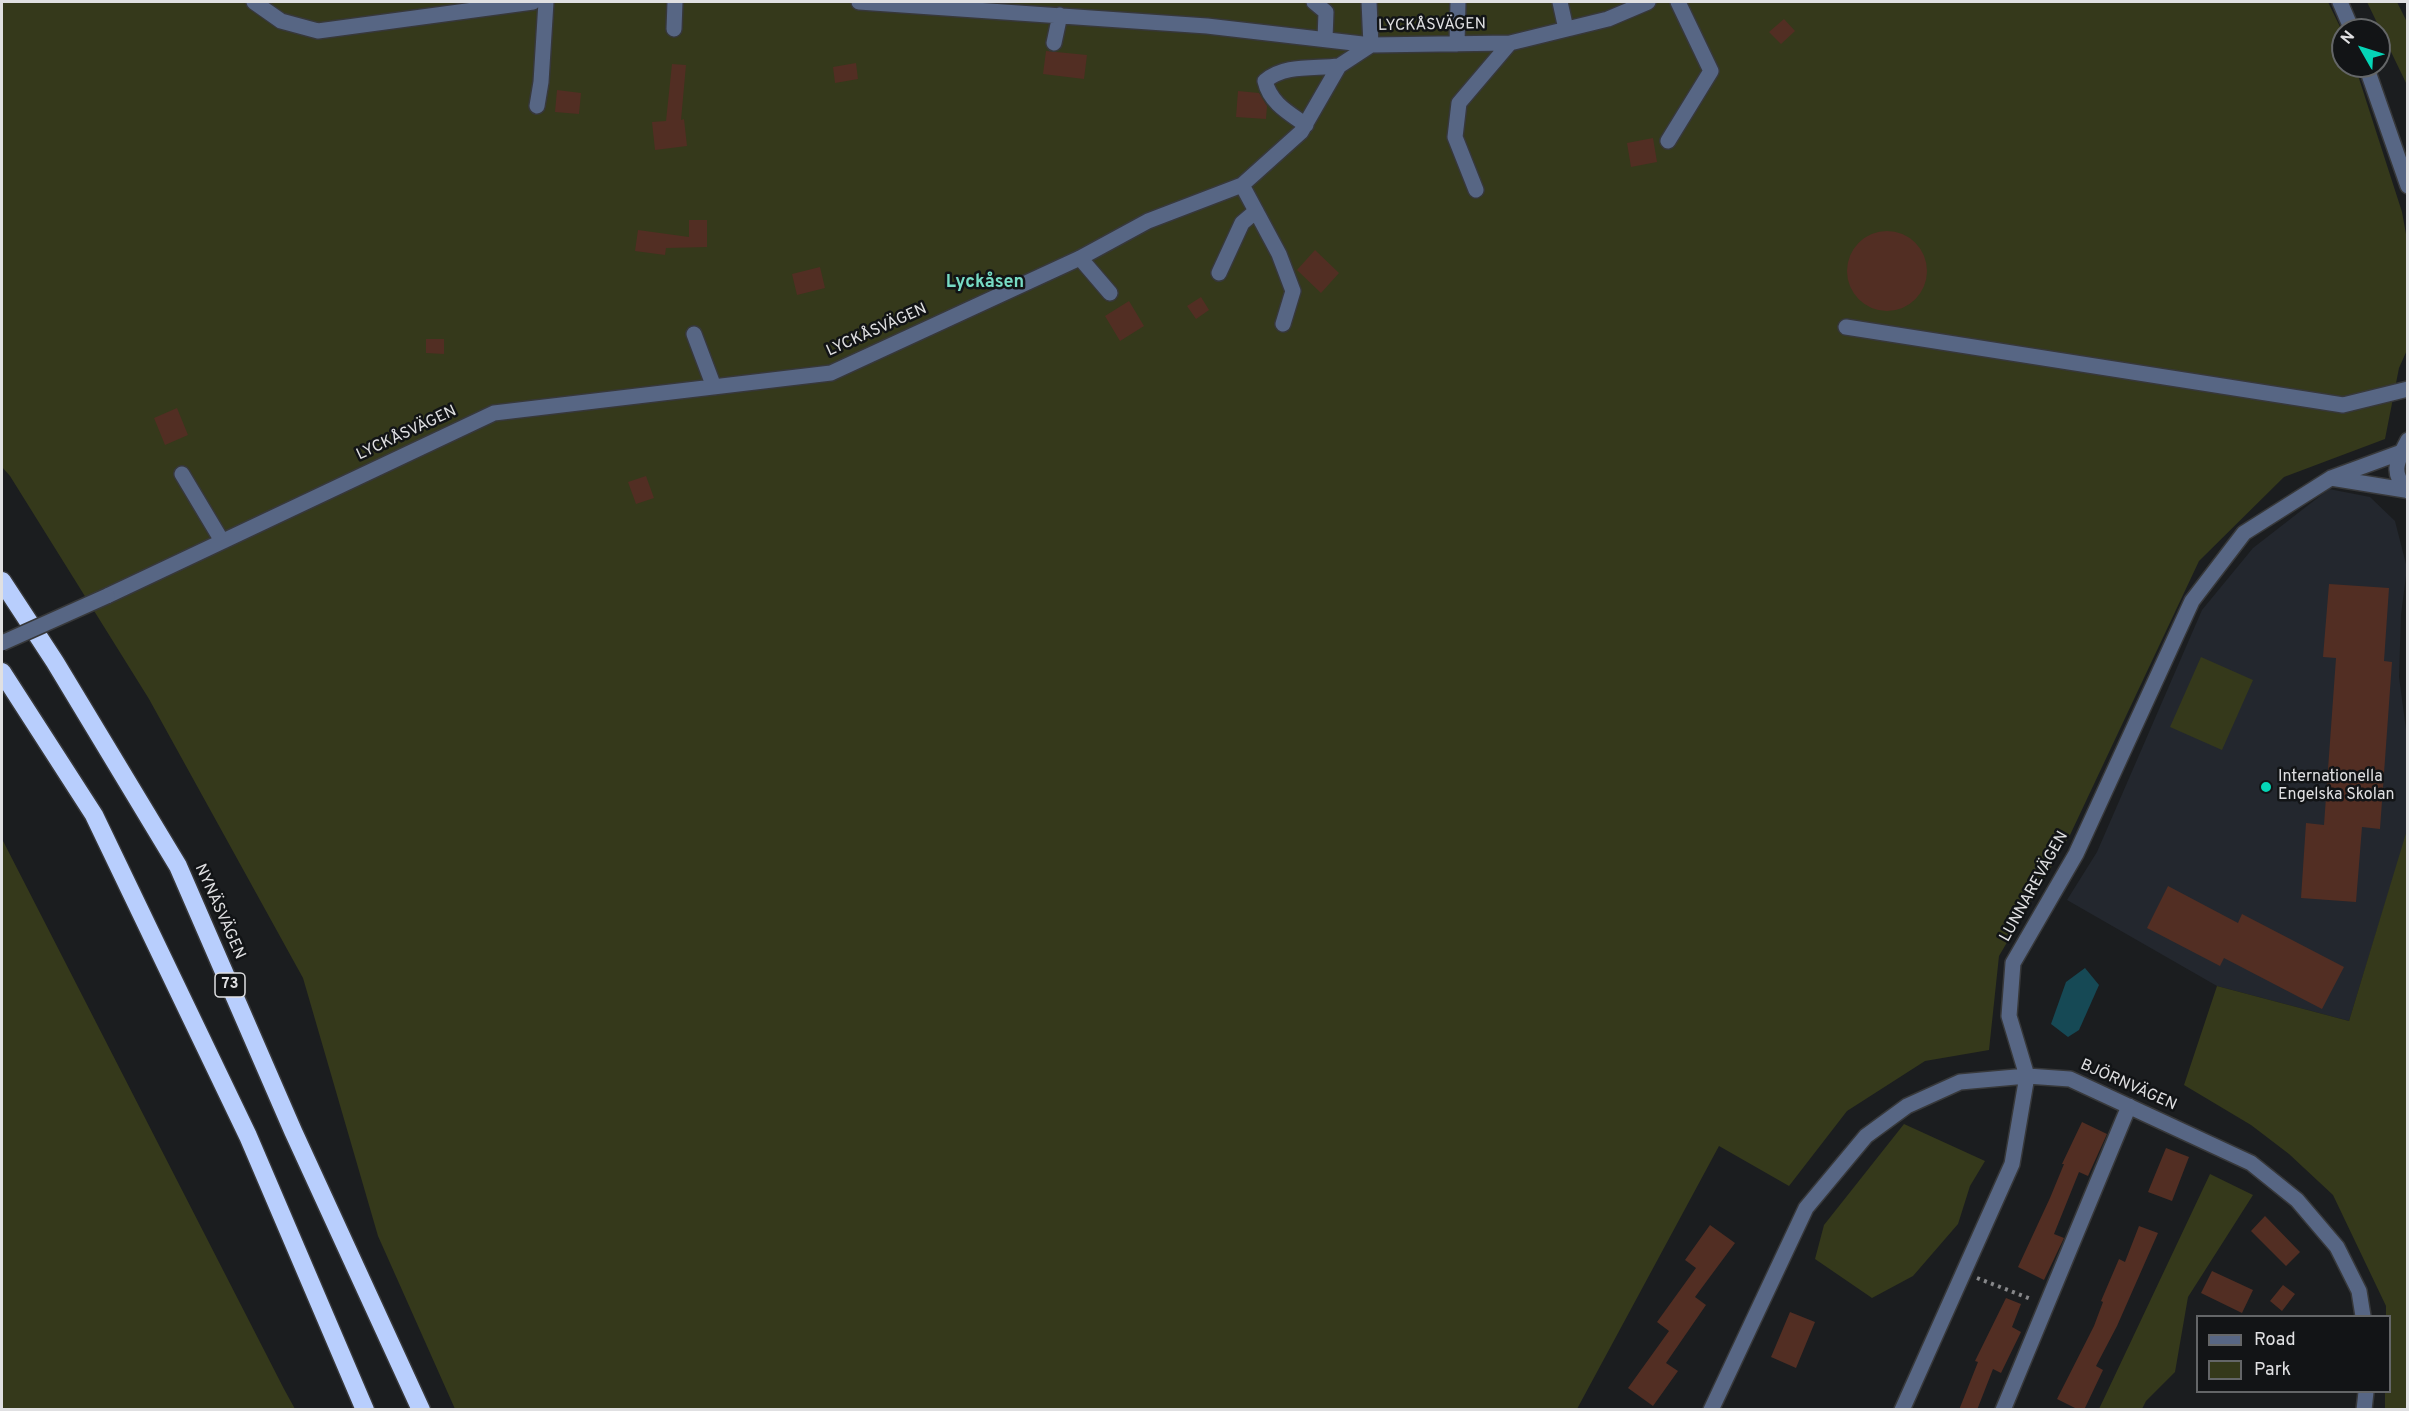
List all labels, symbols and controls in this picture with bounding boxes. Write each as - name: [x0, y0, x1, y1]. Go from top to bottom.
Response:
- street label: LYCKÅSVÄGEN: [1378, 15, 1486, 37]
- north arrow: [2331, 18, 2391, 78]
- text: N: [2337, 27, 2360, 49]
- district label: Lyckåsen: [946, 272, 1024, 294]
- street label: LYCKÅSVÄGEN: [824, 300, 930, 362]
- street label: LYCKÅSVÄGEN: [354, 402, 460, 466]
- place label: Internationella Engelska Skolan: [2278, 768, 2395, 806]
- marker: Internationella Engelska Skolan: [2259, 780, 2273, 794]
- street label: LUNNAREVÄGEN: [1997, 828, 2073, 946]
- street label: NYNÄSVÄGEN: [189, 861, 249, 963]
- road number: 73: [215, 973, 245, 997]
- street label: BJÖRNVÄGEN: [2077, 1056, 2179, 1116]
- legend: [2196, 1315, 2391, 1393]
- text: Road: [2254, 1329, 2296, 1352]
- text: Park: [2254, 1359, 2291, 1382]

